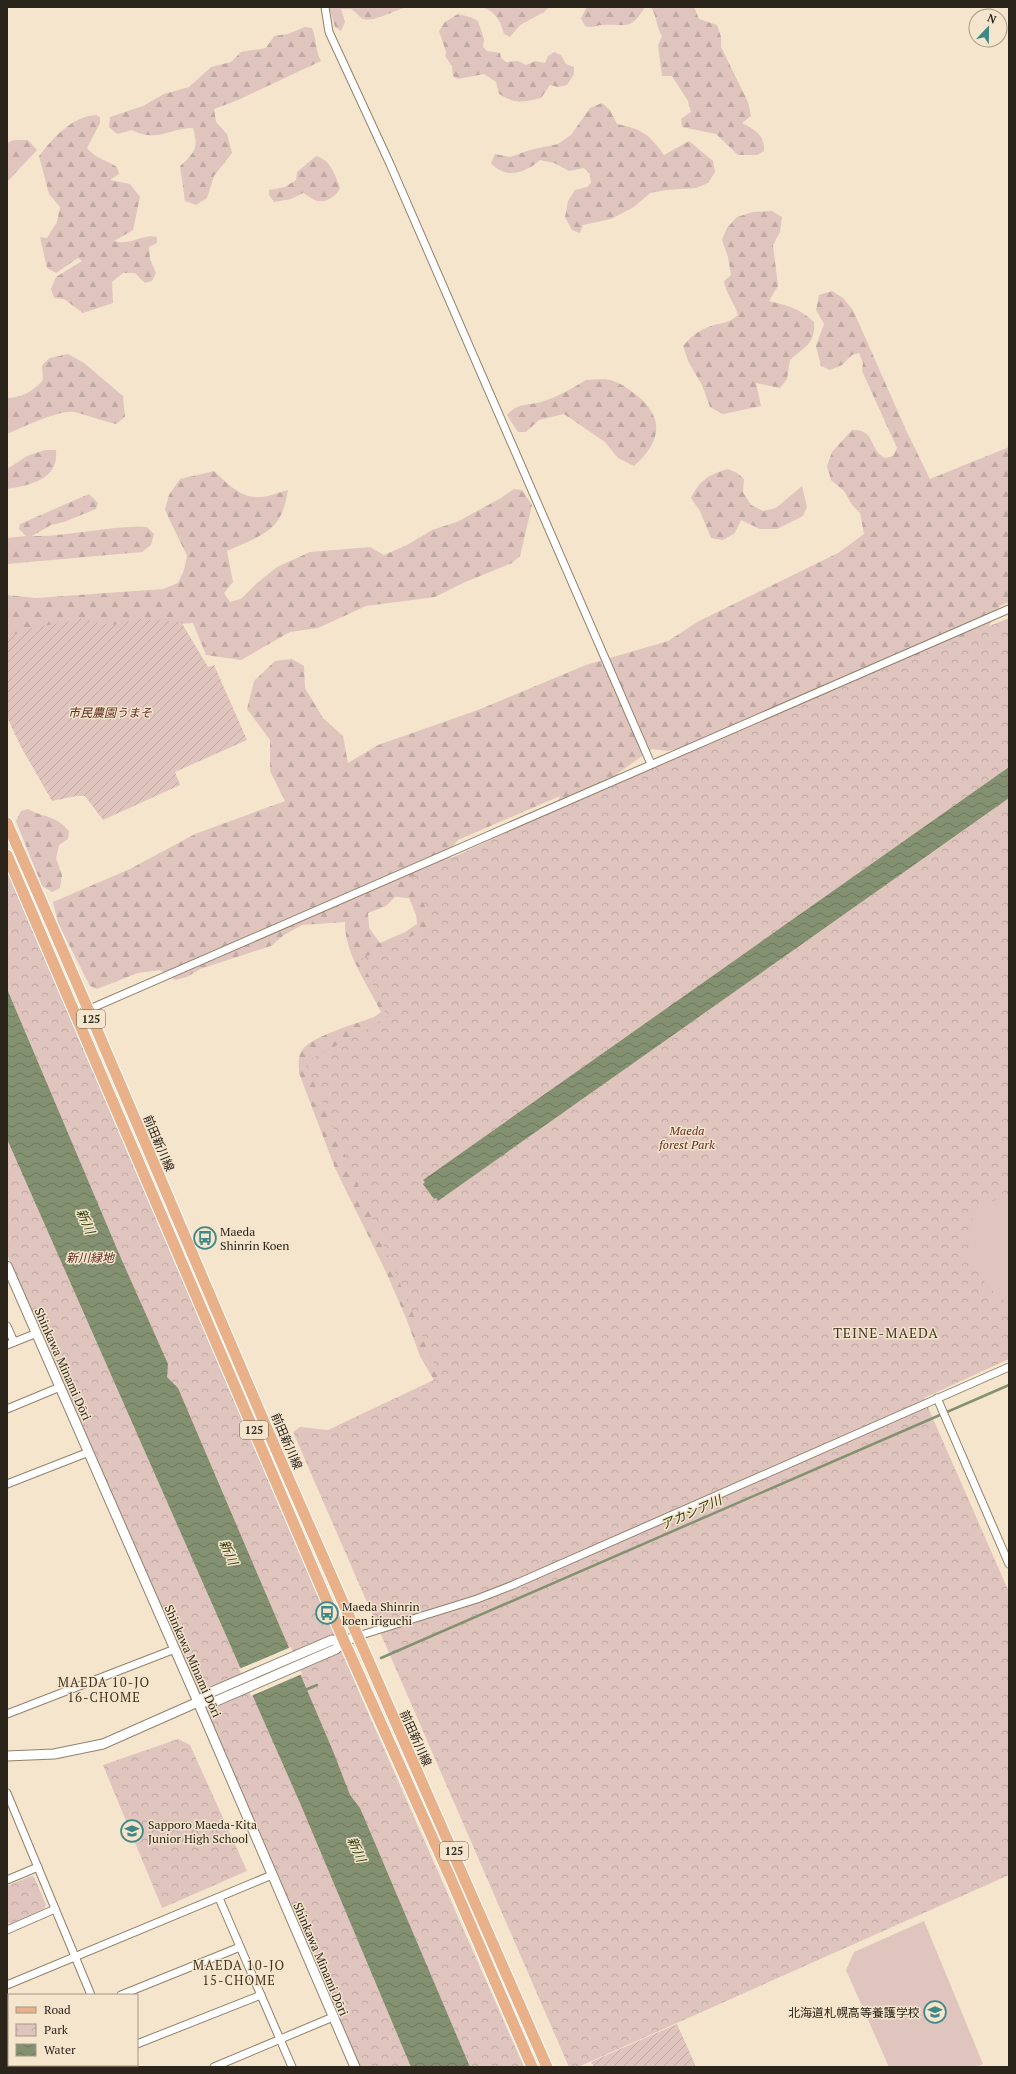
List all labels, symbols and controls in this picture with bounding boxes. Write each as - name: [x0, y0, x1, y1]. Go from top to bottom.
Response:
- north arrow: [968, 8, 1008, 48]
- text: N: [985, 11, 999, 27]
- park label: 市民農園うまそ: [68, 705, 152, 720]
- road number: 125: [77, 1010, 105, 1028]
- street label: 前田新川線: [140, 1112, 178, 1174]
- park label: Maeda forest Park: [658, 1123, 715, 1152]
- water label: 新川: [73, 1206, 100, 1238]
- place label: Maeda Shinrin Koen: [220, 1224, 289, 1253]
- bus stop icon: Maeda Shinrin Koen: [192, 1225, 218, 1251]
- park label: 新川緑地: [66, 1250, 116, 1265]
- street label: Shinkawa Minami Dōri: [31, 1305, 95, 1423]
- district label: TEINE-MAEDA: [833, 1323, 939, 1342]
- street label: 前田新川線: [268, 1410, 306, 1472]
- road number: 125: [240, 1421, 268, 1439]
- water label: アカシア川: [658, 1490, 726, 1533]
- water label: 新川: [216, 1537, 243, 1569]
- place label: Maeda Shinrin koen iriguchi: [342, 1599, 420, 1628]
- bus stop icon: Maeda Shinrin koen iriguchi: [314, 1600, 340, 1626]
- street label: Shinkawa Minami Dōri: [161, 1602, 225, 1720]
- district label: MAEDA 10-JO 16-CHOME: [58, 1673, 150, 1706]
- street label: 前田新川線: [397, 1708, 435, 1768]
- place label: Sapporo Maeda-Kita Junior High School: [148, 1817, 257, 1846]
- school or university icon: Sapporo Maeda-Kita Junior High School: [119, 1818, 145, 1844]
- water label: 新川: [344, 1834, 371, 1866]
- road number: 125: [440, 1842, 468, 1860]
- street label: Shinkawa Minami Dōri: [290, 1900, 352, 2018]
- district label: MAEDA 10-JO 15-CHOME: [193, 1956, 285, 1989]
- legend: [8, 1994, 138, 2066]
- school or university icon: 北海道札幌高等養護学校: [922, 1999, 948, 2025]
- text: Road: [44, 2002, 71, 2017]
- place label: 北海道札幌高等養護学校: [788, 2005, 920, 2020]
- text: Park: [44, 2022, 69, 2037]
- text: Water: [44, 2042, 76, 2057]

